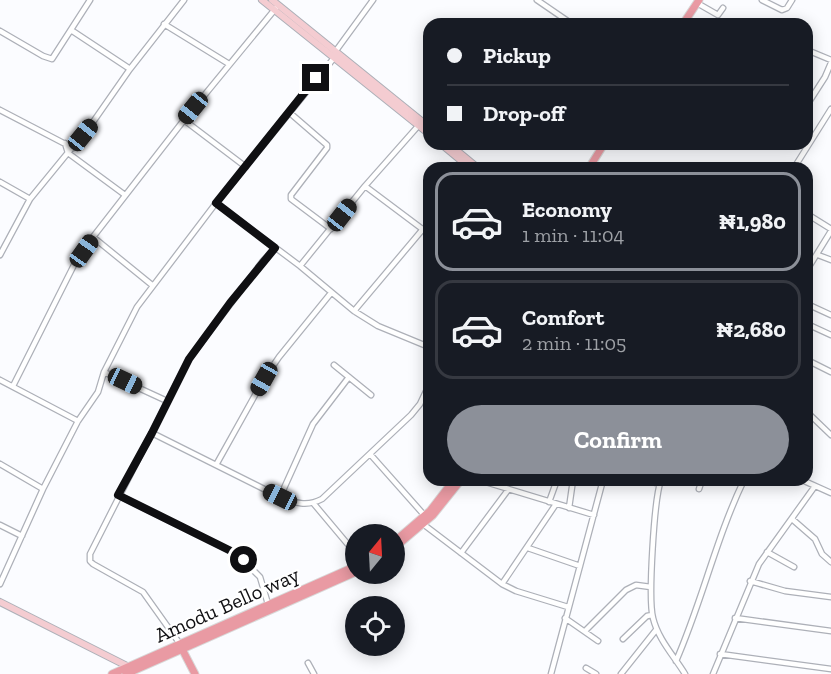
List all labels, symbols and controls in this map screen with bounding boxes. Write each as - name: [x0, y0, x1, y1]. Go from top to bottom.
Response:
- text: Pickup: [483, 42, 551, 69]
- route end: [302, 64, 329, 91]
- car: [175, 88, 211, 128]
- text: Drop-off: [483, 100, 565, 127]
- car: [65, 115, 101, 155]
- car: [324, 195, 360, 235]
- icon: car: [450, 195, 504, 249]
- text: Economy: [522, 196, 612, 223]
- text: ₦1,980: [719, 208, 786, 235]
- text: 1 min · 11:04: [522, 223, 624, 247]
- car: [66, 231, 102, 271]
- icon: car: [450, 303, 504, 357]
- text: Comfort: [522, 304, 604, 331]
- text: ₦2,680: [716, 316, 786, 343]
- text: 2 min · 11:05: [522, 331, 626, 355]
- car: [247, 359, 281, 399]
- car: [105, 365, 145, 397]
- button: Confirm: [447, 405, 789, 474]
- car: [260, 481, 300, 513]
- north arrow: [345, 524, 405, 584]
- map controls: [345, 524, 405, 656]
- route start: [230, 546, 257, 573]
- street label: Amodu Bello way: [151, 561, 303, 648]
- button: locate: [345, 596, 405, 656]

